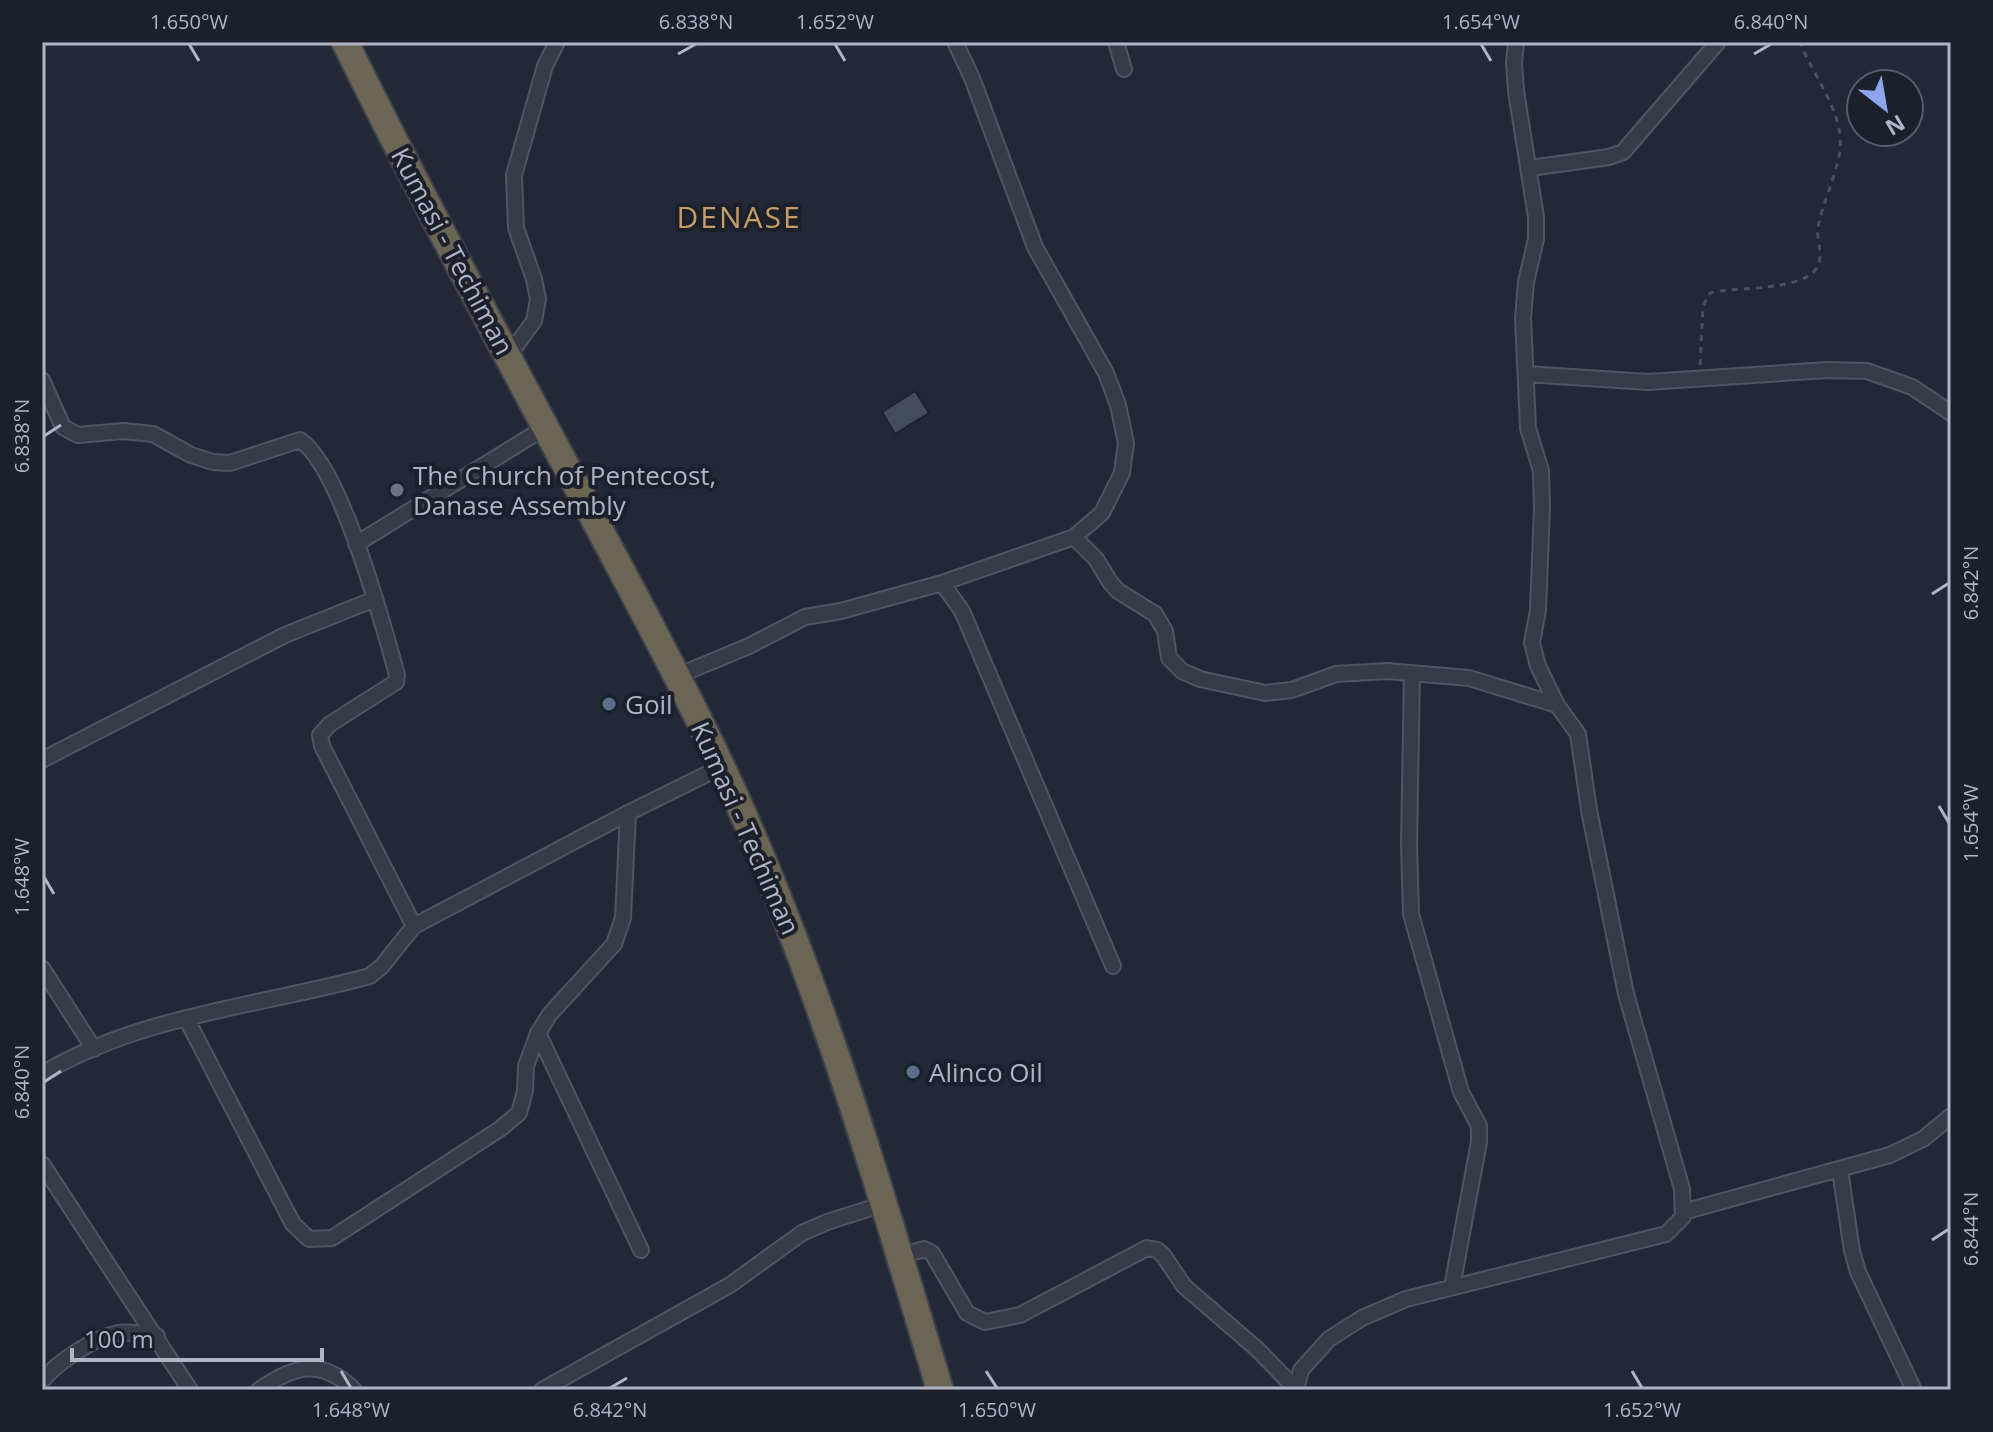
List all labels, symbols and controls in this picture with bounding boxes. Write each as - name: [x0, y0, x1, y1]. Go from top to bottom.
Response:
- text: 1.650°W: [150, 8, 229, 35]
- text: 6.838°N: [659, 8, 733, 35]
- text: 1.652°W: [796, 8, 875, 35]
- text: 1.654°W: [1442, 8, 1521, 35]
- text: 6.840°N: [1734, 8, 1808, 35]
- north arrow: [1845, 68, 1925, 148]
- text: N: [1880, 109, 1911, 143]
- street label: Kumasi - Techiman: [383, 141, 523, 361]
- district label: DENASE: [676, 196, 802, 237]
- text: 6.838°N: [8, 399, 35, 473]
- place label: The Church of Pentecost, Danase Assembly: [413, 457, 716, 523]
- marker: The Church of Pentecost, Danase Assembly: [388, 481, 406, 499]
- text: 6.842°N: [1957, 546, 1984, 620]
- place label: Goil: [625, 686, 673, 722]
- marker: Goil: [600, 695, 618, 713]
- street label: Kumasi - Techiman: [683, 716, 809, 940]
- text: 1.654°W: [1957, 783, 1984, 862]
- text: 1.648°W: [8, 837, 35, 916]
- text: 6.840°N: [8, 1045, 35, 1119]
- place label: Alinco Oil: [929, 1054, 1043, 1090]
- marker: Alinco Oil: [904, 1063, 922, 1081]
- text: 6.844°N: [1957, 1192, 1984, 1266]
- scale bar: [72, 1312, 322, 1362]
- text: 100 m: [84, 1322, 154, 1355]
- text: 1.648°W: [312, 1396, 391, 1423]
- text: 6.842°N: [573, 1396, 647, 1423]
- text: 1.650°W: [958, 1396, 1037, 1423]
- text: 1.652°W: [1603, 1396, 1682, 1423]

